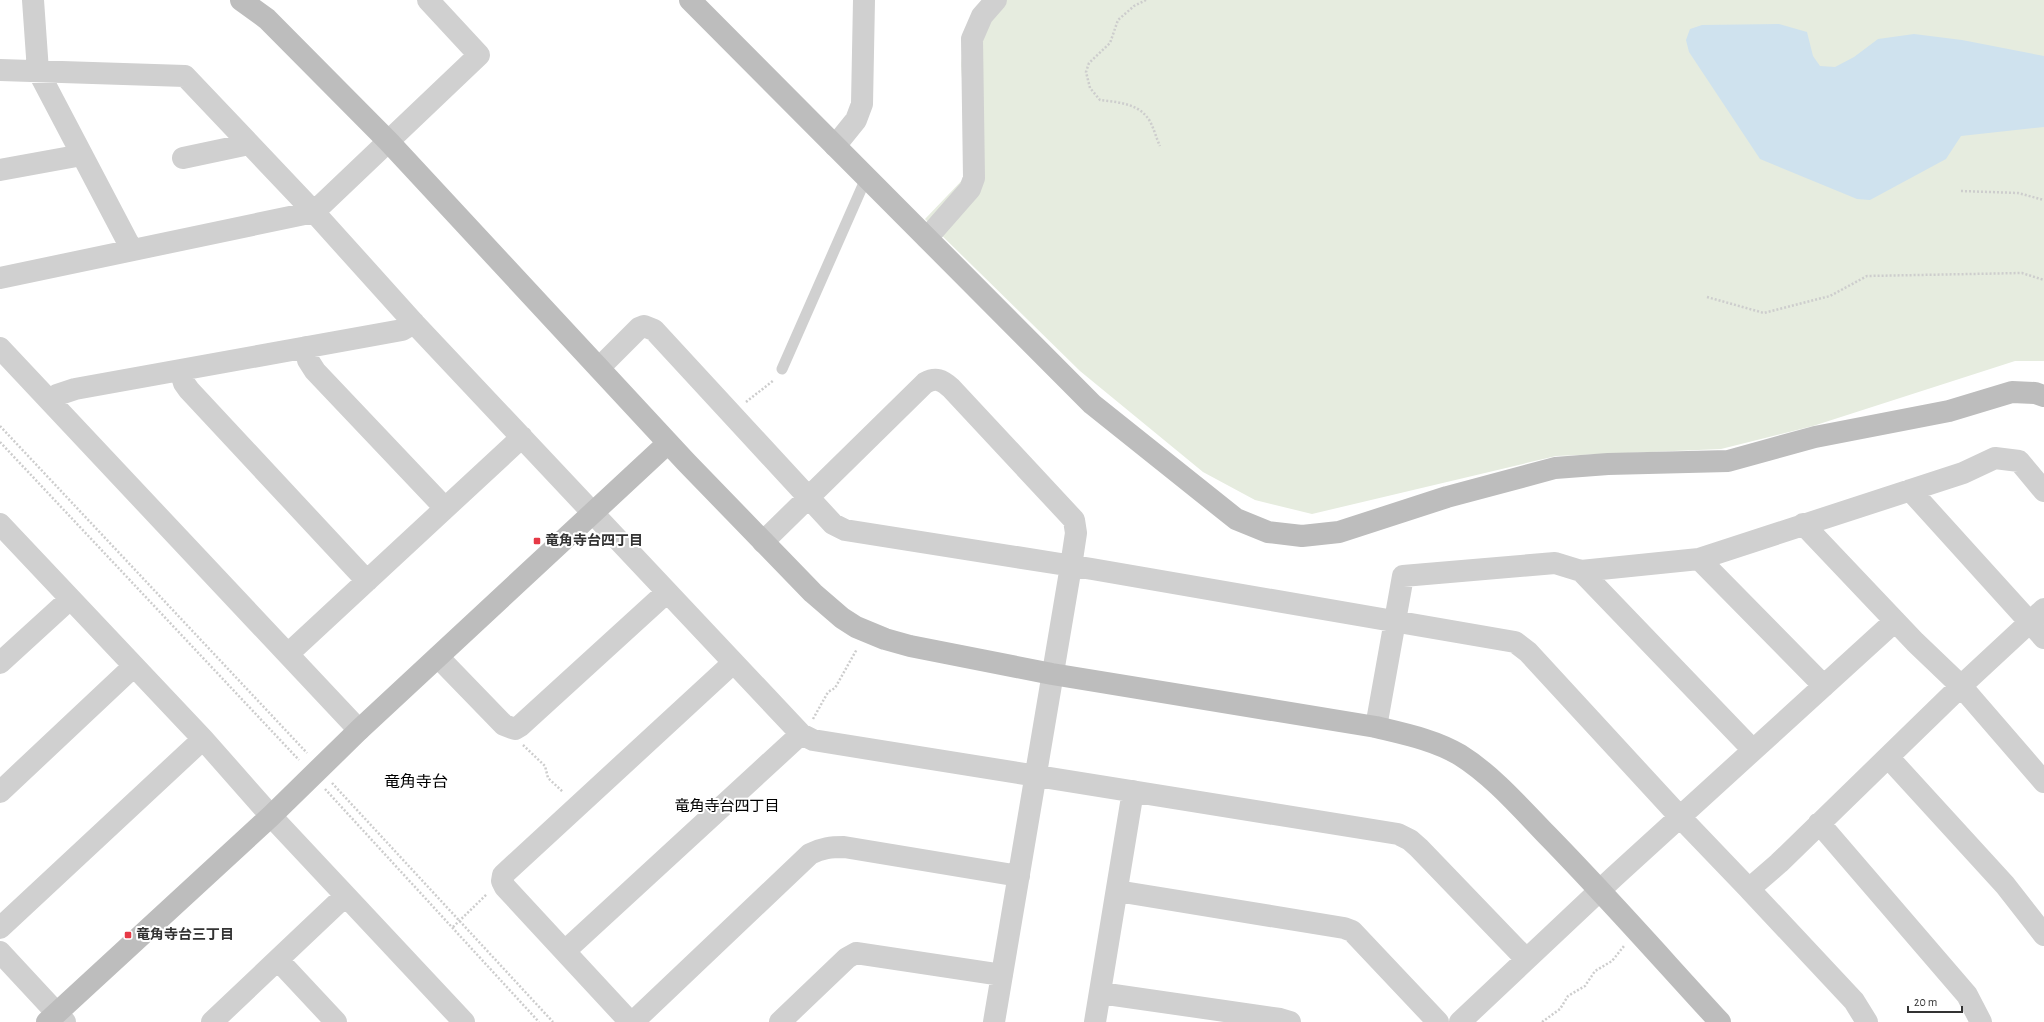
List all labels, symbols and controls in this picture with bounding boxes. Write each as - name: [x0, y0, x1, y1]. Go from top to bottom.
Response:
- place label: 竜角寺台四丁目: [545, 533, 643, 548]
- marker: 竜角寺台四丁目: [532, 536, 542, 546]
- district label: 竜角寺台: [384, 773, 448, 790]
- district label: 竜角寺台四丁目: [674, 798, 780, 814]
- place label: 竜角寺台三丁目: [136, 927, 234, 942]
- marker: 竜角寺台三丁目: [123, 930, 133, 940]
- scale bar: [1908, 988, 1962, 1014]
- text: 20 m: [1914, 996, 1937, 1008]

